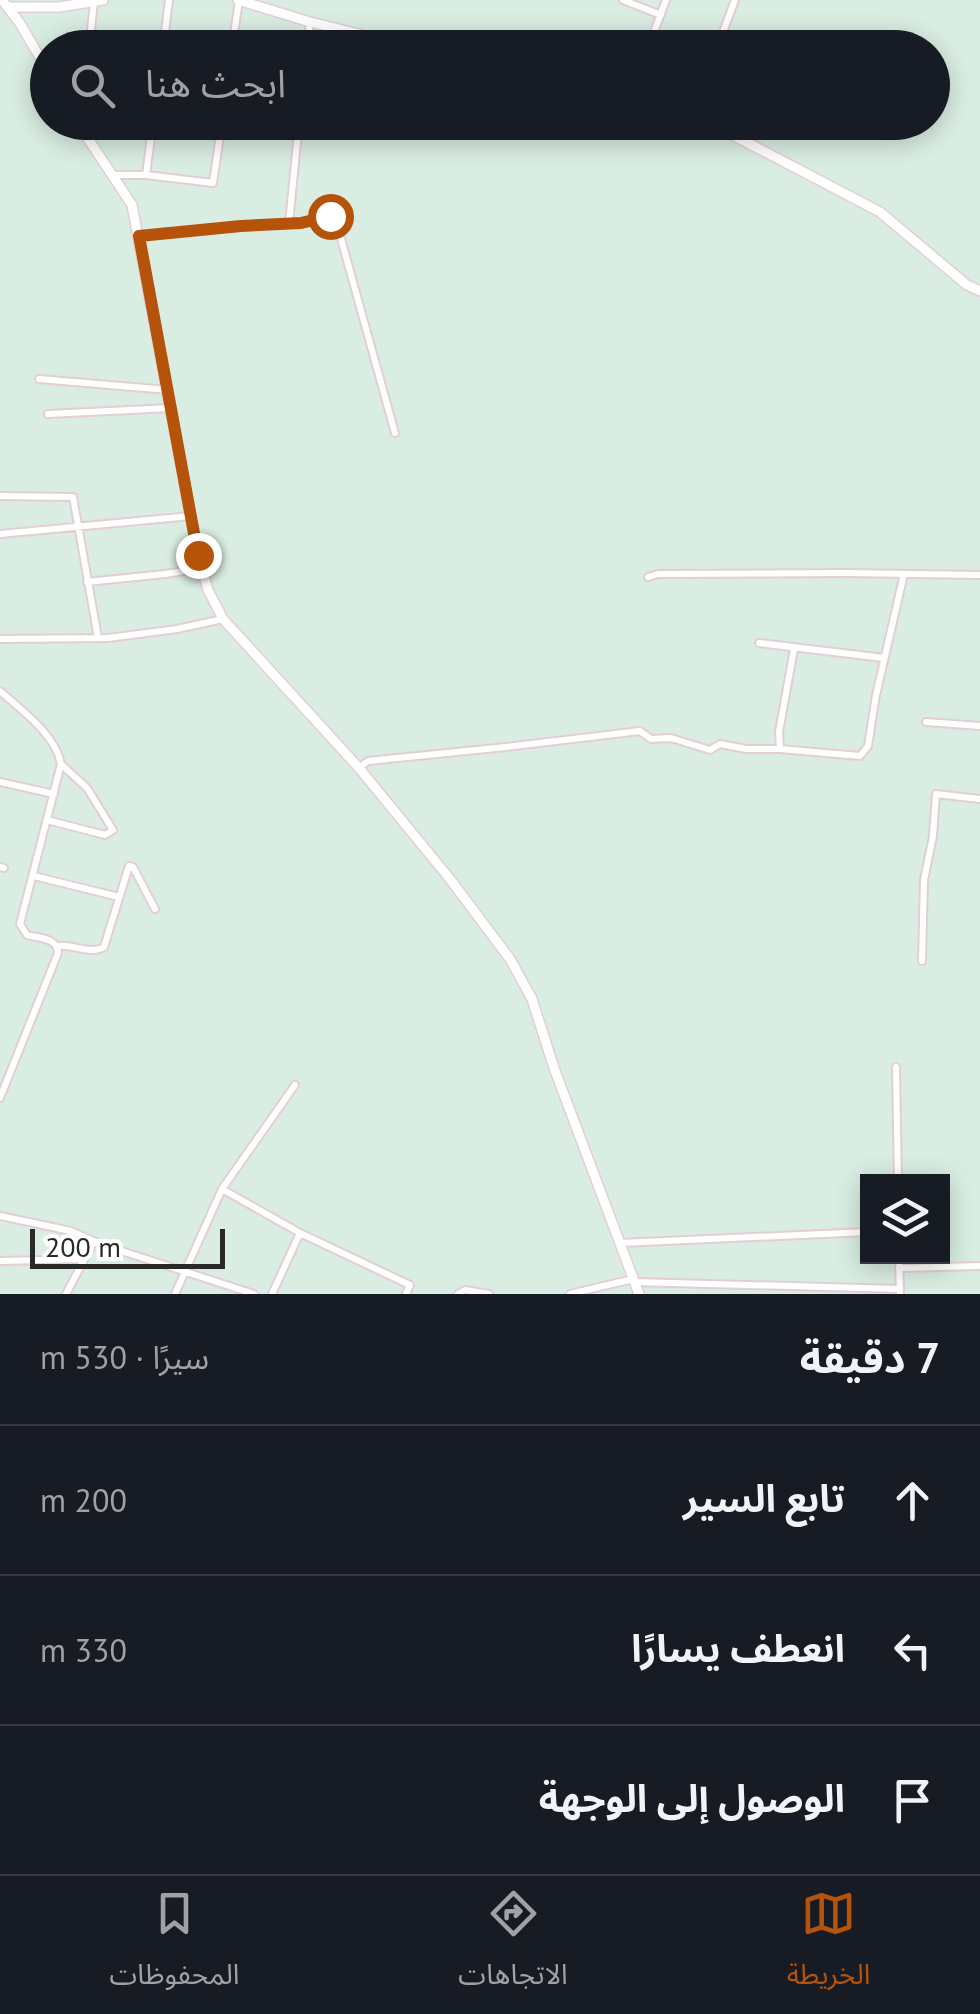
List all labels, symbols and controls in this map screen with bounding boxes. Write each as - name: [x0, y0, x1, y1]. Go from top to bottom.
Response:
- search box: [30, 30, 950, 140]
- icon: search: [65, 58, 120, 113]
- text: ابحث هنا: [145, 58, 286, 107]
- route start: [308, 194, 354, 240]
- route end: [176, 533, 222, 579]
- map controls: [860, 1174, 950, 1264]
- button: layers: [860, 1174, 950, 1264]
- scale bar: [30, 1224, 225, 1268]
- text: 200 m: [45, 1228, 121, 1265]
- text: 7 دقيقة: [800, 1330, 940, 1385]
- text: سيرًا · 530 m: [40, 1336, 209, 1378]
- text: تابع السير: [683, 1473, 845, 1522]
- icon: ahead: [885, 1473, 940, 1528]
- text: 200 m: [40, 1479, 127, 1521]
- text: انعطف يسارًا: [631, 1623, 845, 1672]
- icon: left: [885, 1623, 940, 1678]
- text: 330 m: [40, 1629, 127, 1671]
- text: الوصول إلى الوجهة: [539, 1773, 845, 1822]
- icon: arrive: [885, 1773, 940, 1828]
- tab: المحفوظات: [109, 1886, 239, 2005]
- tab: الاتجاهات: [458, 1886, 568, 2005]
- tab: الخريطة: [787, 1886, 871, 2005]

